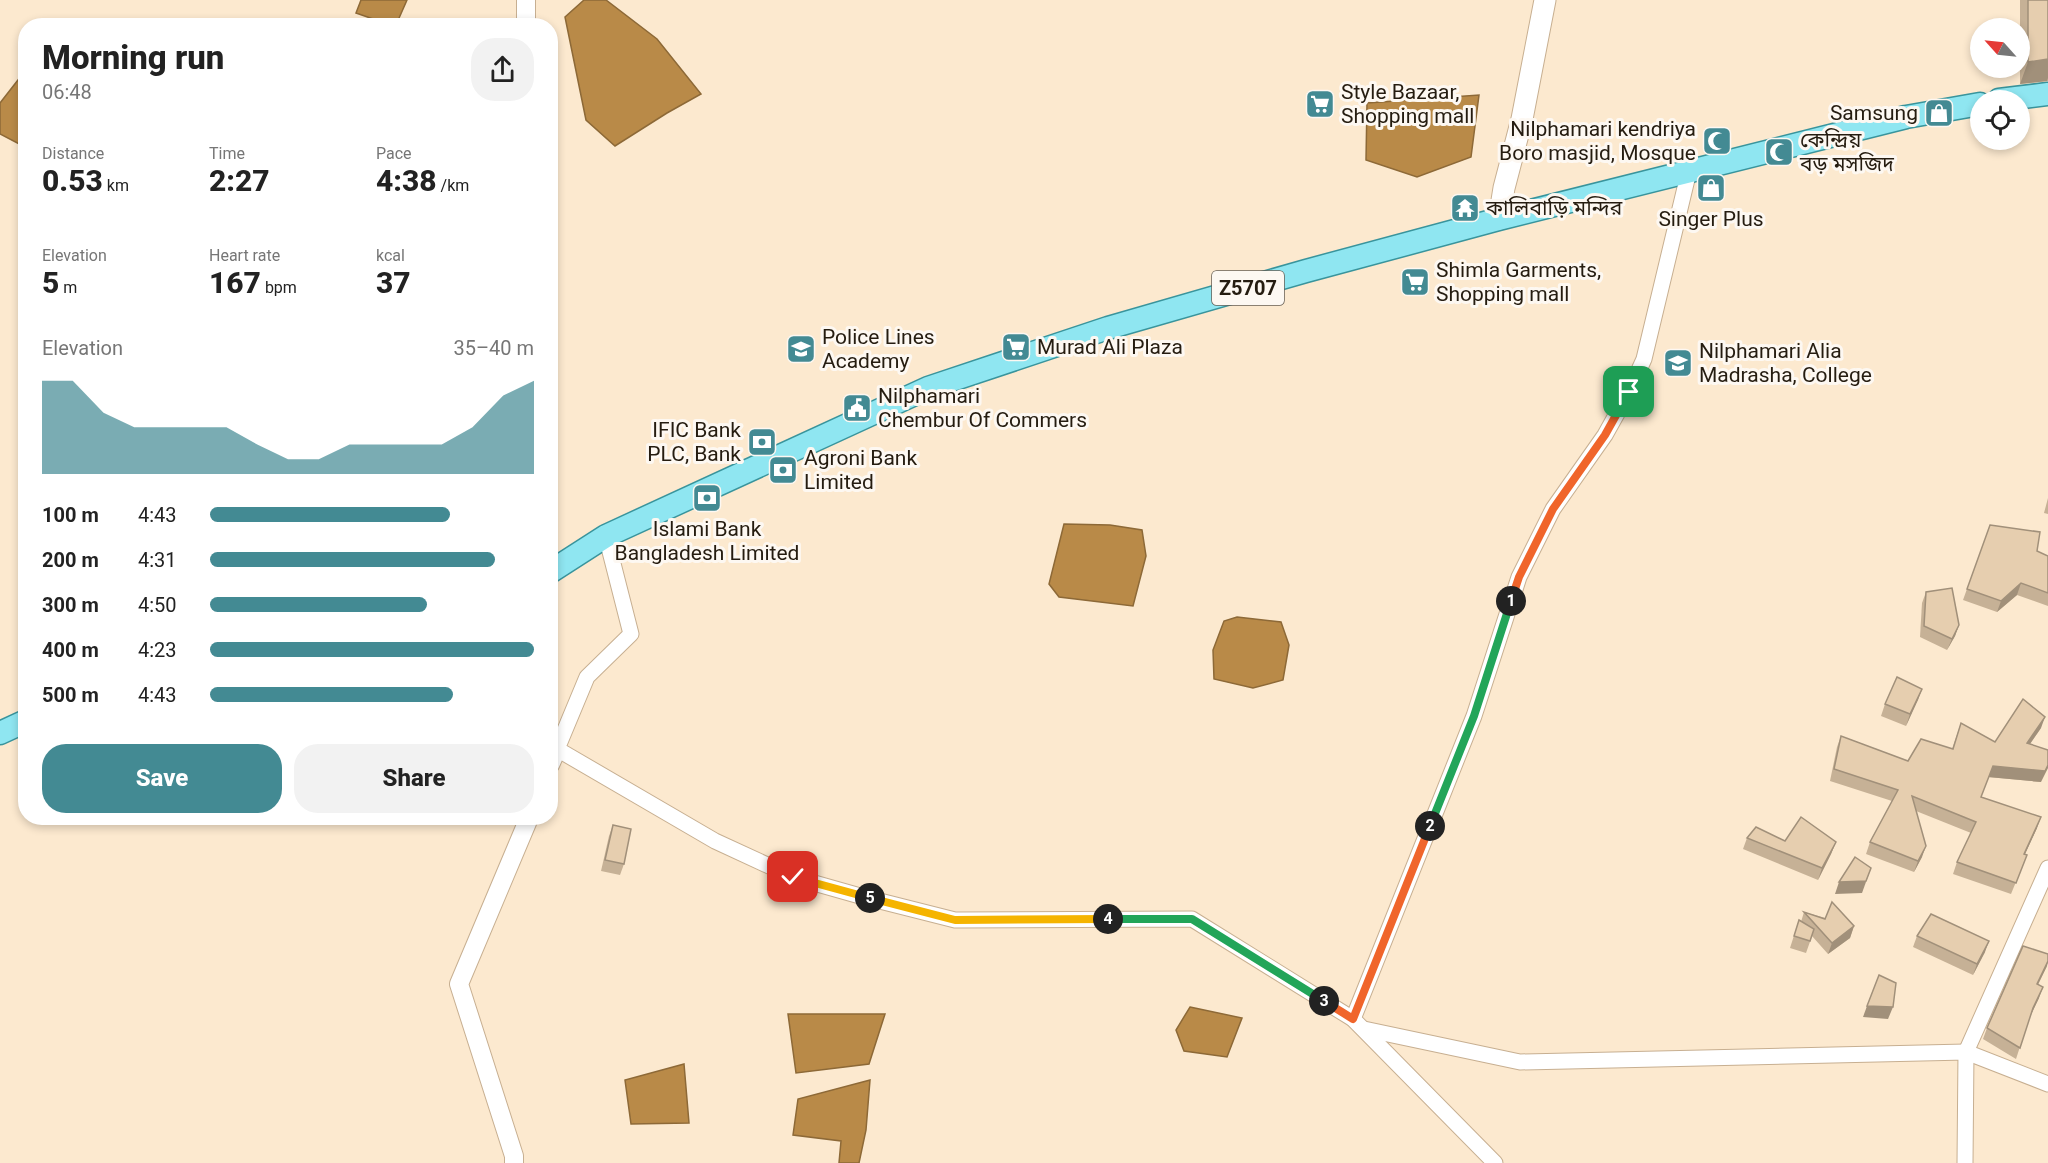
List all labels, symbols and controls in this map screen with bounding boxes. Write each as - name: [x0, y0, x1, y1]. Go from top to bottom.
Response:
- north arrow: [1970, 18, 2030, 78]
- map controls: [1970, 18, 2030, 150]
- text: Morning run: [42, 38, 224, 77]
- button: share: [471, 38, 534, 101]
- text: 06:48: [42, 80, 92, 104]
- place label: Style Bazaar, Shopping mall: [1341, 80, 1474, 128]
- supermarket icon: Style Bazaar, Shopping mall: [1304, 88, 1336, 120]
- button: locate: [1970, 90, 2030, 150]
- shop icon: Samsung: [1923, 97, 1955, 129]
- place label: Samsung: [1830, 101, 1918, 125]
- place label: Nilphamari kendriya Boro masjid, Mosque: [1499, 117, 1696, 165]
- mosque icon: Nilphamari kendriya Boro masjid, Mosque: [1701, 125, 1733, 157]
- place label: কেন্দ্রিয় বড় মসজিদ: [1799, 128, 1894, 176]
- mosque icon: কেন্দ্রিয় বড় মসজিদ: [1763, 136, 1795, 168]
- text: Distance: [42, 144, 104, 163]
- text: Time: [209, 144, 245, 163]
- text: Pace: [376, 144, 412, 163]
- text: 0.53: [42, 163, 103, 198]
- text: 2:27: [209, 163, 270, 198]
- text: 4:38: [376, 163, 437, 198]
- shop icon: Singer Plus: [1695, 172, 1727, 204]
- text: km: [103, 176, 129, 195]
- text: /km: [437, 176, 469, 195]
- temple icon: কালিবাড়ি মন্দির: [1449, 192, 1481, 224]
- place label: কালিবাড়ি মন্দির: [1485, 196, 1623, 220]
- place label: Singer Plus: [1658, 207, 1764, 231]
- text: Elevation: [42, 246, 107, 265]
- text: Heart rate: [209, 246, 280, 265]
- text: kcal: [376, 246, 405, 265]
- place label: Shimla Garments, Shopping mall: [1436, 258, 1601, 306]
- text: 5: [42, 265, 59, 300]
- text: 167: [209, 265, 261, 300]
- text: 37: [376, 265, 411, 300]
- supermarket icon: Shimla Garments, Shopping mall: [1399, 266, 1431, 298]
- road number: Z5707: [1212, 271, 1284, 305]
- text: m: [59, 278, 77, 297]
- text: bpm: [261, 278, 297, 297]
- place label: Police Lines Academy: [822, 325, 935, 373]
- supermarket icon: Murad Ali Plaza: [1000, 331, 1032, 363]
- school or university icon: Police Lines Academy: [785, 333, 817, 365]
- place label: Murad Ali Plaza: [1037, 335, 1183, 359]
- text: Elevation: [42, 336, 123, 360]
- text: 35–40 m: [453, 336, 534, 360]
- place label: Nilphamari Alia Madrasha, College: [1699, 339, 1872, 387]
- school or university icon: Nilphamari Alia Madrasha, College: [1662, 347, 1694, 379]
- pin: [1603, 366, 1654, 417]
- icon: arrive: [1612, 375, 1645, 408]
- place label: Nilphamari Chembur Of Commers: [878, 384, 1087, 432]
- public building icon: Nilphamari Chembur Of Commers: [841, 392, 873, 424]
- place label: IFIC Bank PLC, Bank: [647, 418, 741, 466]
- bank icon: IFIC Bank PLC, Bank: [746, 426, 778, 458]
- place label: Agroni Bank Limited: [804, 446, 917, 494]
- bank icon: Agroni Bank Limited: [767, 454, 799, 486]
- bank icon: Islami Bank Bangladesh Limited: [691, 482, 723, 514]
- text: 100 m: [42, 503, 99, 527]
- text: 4:43: [138, 503, 177, 527]
- place label: Islami Bank Bangladesh Limited: [615, 517, 799, 565]
- text: 200 m: [42, 548, 99, 572]
- text: 4:31: [138, 548, 177, 572]
- pin: 1: [1496, 586, 1526, 616]
- text: 1: [1506, 591, 1516, 610]
- text: 300 m: [42, 593, 99, 617]
- text: 4:50: [138, 593, 177, 617]
- text: 400 m: [42, 638, 99, 662]
- text: 4:23: [138, 638, 177, 662]
- text: 500 m: [42, 683, 99, 707]
- text: 4:43: [138, 683, 177, 707]
- button: Save: [42, 744, 282, 813]
- button: Share: [294, 744, 534, 813]
- pin: 2: [1415, 811, 1445, 841]
- text: 2: [1425, 816, 1435, 835]
- pin: [767, 851, 818, 902]
- icon: check: [776, 860, 809, 893]
- pin: 5: [855, 883, 885, 913]
- text: 5: [865, 888, 875, 907]
- pin: 4: [1093, 904, 1123, 934]
- text: 4: [1103, 909, 1113, 928]
- pin: 3: [1309, 986, 1339, 1016]
- text: 3: [1319, 991, 1329, 1010]

